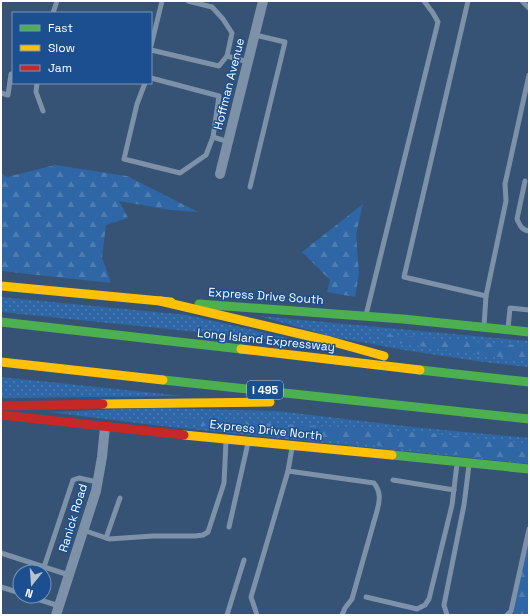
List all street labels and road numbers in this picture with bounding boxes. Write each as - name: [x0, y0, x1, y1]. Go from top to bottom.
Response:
- street label: Hoffman Avenue: [210, 36, 248, 132]
- street label: Express Drive South: [208, 284, 324, 308]
- street label: Long Island Expressway: [196, 325, 336, 355]
- road number: I 495: [247, 381, 283, 399]
- street label: Express Drive North: [209, 416, 323, 444]
- street label: Ranick Road: [55, 482, 91, 554]

